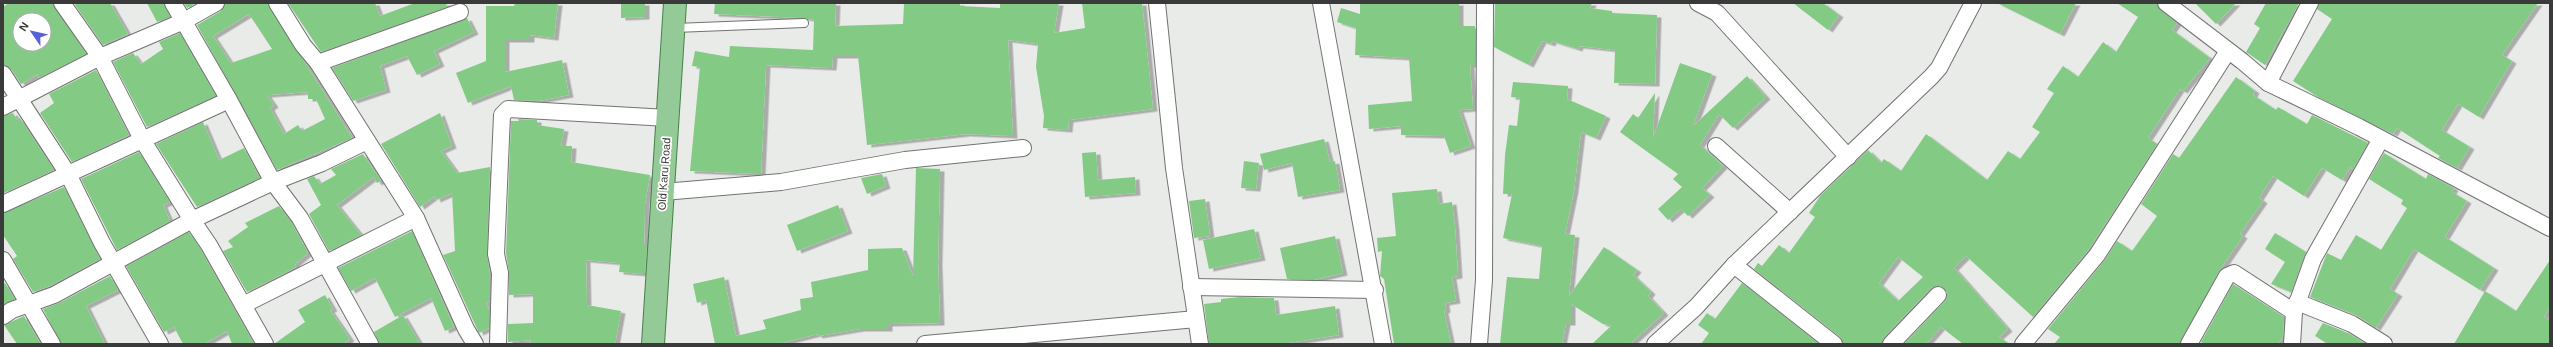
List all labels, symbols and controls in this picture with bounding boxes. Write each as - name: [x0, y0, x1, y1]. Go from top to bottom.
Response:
- north arrow: [12, 12, 52, 52]
- text: N: [17, 20, 31, 33]
- street label: Old Karu Road: [655, 137, 673, 211]

